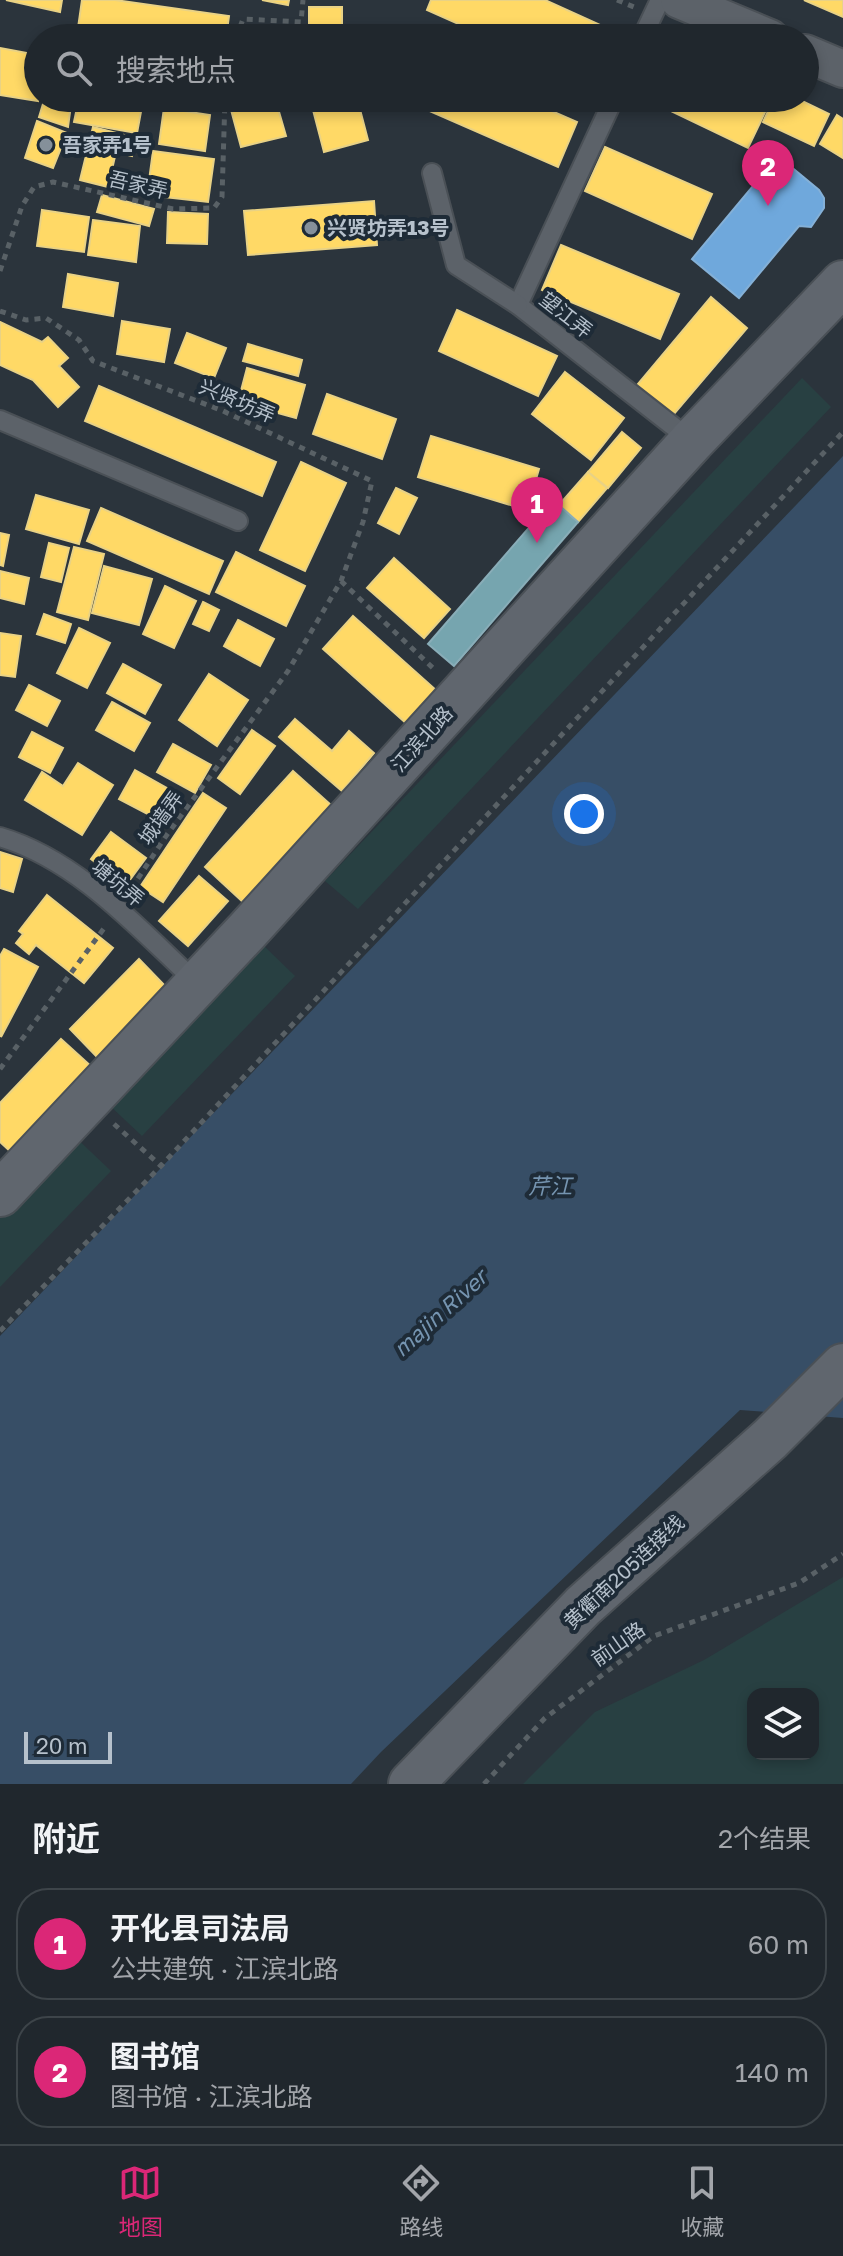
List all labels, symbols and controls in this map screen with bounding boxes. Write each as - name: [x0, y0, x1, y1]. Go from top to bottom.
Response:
- search box: [24, 24, 819, 112]
- icon: search: [52, 46, 96, 90]
- text: 搜索地点: [116, 52, 236, 88]
- place label: 吾家弄1号: [62, 132, 152, 156]
- marker: 吾家弄1号: [37, 136, 55, 154]
- pin: 2: [742, 140, 794, 206]
- street label: 吾家弄: [106, 166, 170, 202]
- place label: 兴贤坊弄13号: [327, 215, 450, 239]
- marker: 兴贤坊弄13号: [302, 219, 320, 237]
- street label: 望江弄: [536, 286, 598, 342]
- street label: 兴贤坊弄: [196, 373, 279, 427]
- pin: 1: [511, 477, 563, 543]
- street label: 江滨北路: [386, 701, 457, 776]
- street label: 城墙弄: [133, 786, 188, 849]
- your location: [564, 794, 604, 834]
- street label: 塘坑弄: [88, 854, 149, 911]
- water label: 芹江: [528, 1172, 574, 1199]
- water label: majin River: [387, 1261, 495, 1362]
- street label: 黄衢南205连接线: [558, 1509, 688, 1633]
- street label: 前山路: [586, 1616, 649, 1670]
- map controls: [747, 1688, 819, 1760]
- button: layers: [747, 1688, 819, 1760]
- scale bar: [24, 1728, 112, 1764]
- text: 20 m: [36, 1732, 87, 1759]
- text: 附近: [32, 1818, 100, 1858]
- text: 2个结果: [718, 1823, 811, 1854]
- text: 开化县司法局: [110, 1910, 290, 1946]
- text: 1: [53, 1929, 67, 1960]
- text: 60 m: [748, 1929, 809, 1960]
- text: 公共建筑 · 江滨北路: [110, 1953, 339, 1984]
- text: 图书馆: [110, 2038, 200, 2074]
- text: 2: [52, 2057, 68, 2088]
- text: 140 m: [735, 2057, 809, 2088]
- text: 图书馆 · 江滨北路: [110, 2081, 313, 2112]
- tab: 地图: [118, 2161, 163, 2241]
- tab: 路线: [399, 2161, 444, 2241]
- tab: 收藏: [680, 2161, 725, 2241]

